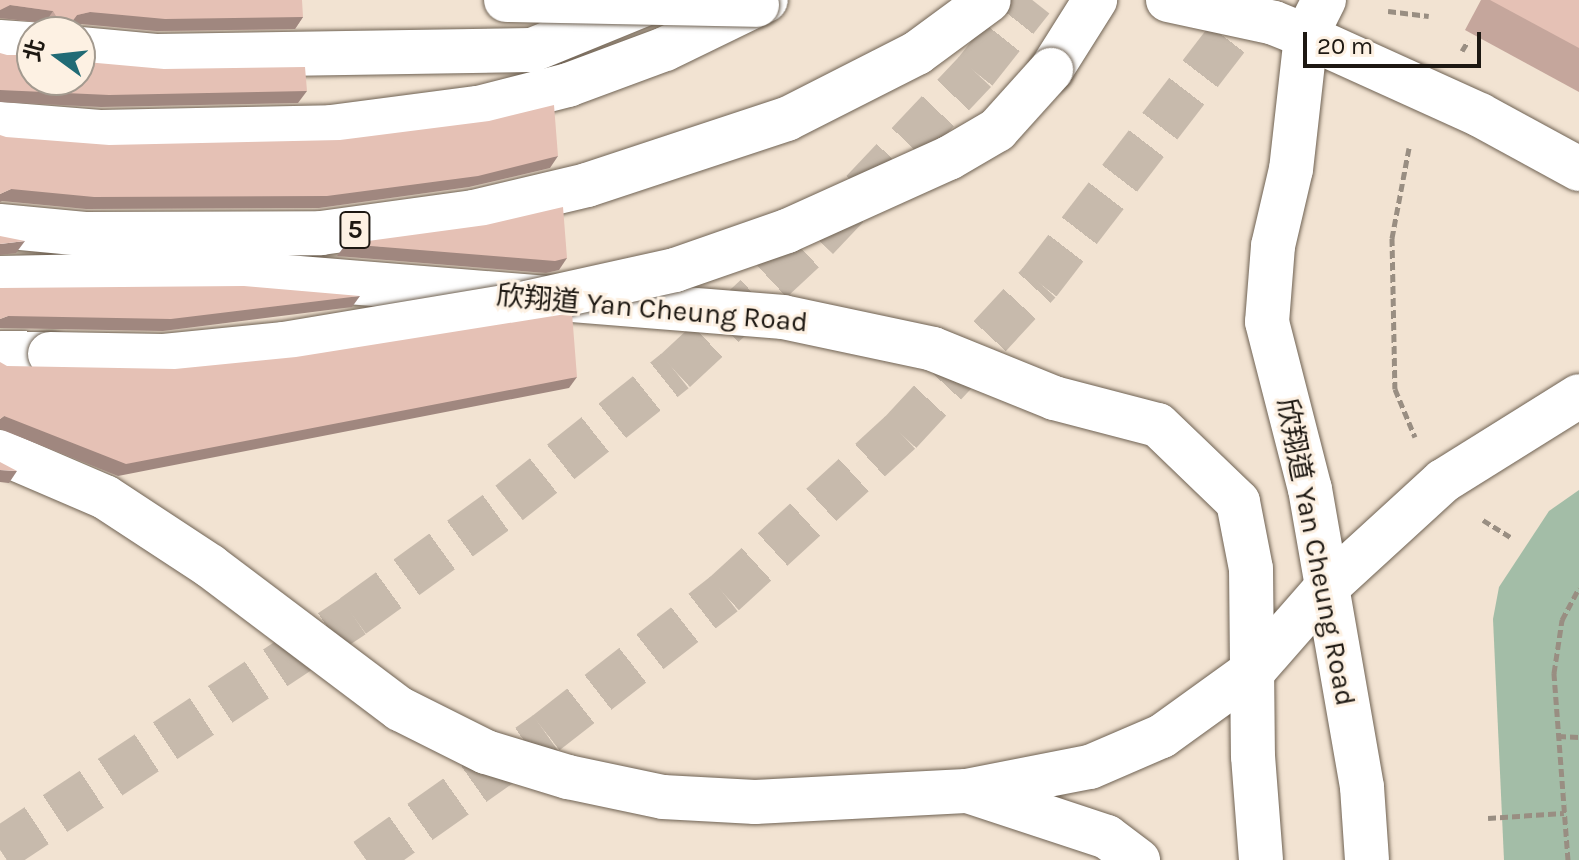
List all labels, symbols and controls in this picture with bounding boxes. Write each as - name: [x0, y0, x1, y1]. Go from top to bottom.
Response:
- north arrow: [16, 16, 96, 96]
- scale bar: [1307, 16, 1485, 66]
- text: 20 m: [1317, 32, 1373, 60]
- text: 北: [19, 36, 50, 64]
- road number: 5: [339, 208, 371, 252]
- street label: 欣翔道 Yan Cheung Road: [495, 279, 809, 339]
- street label: 欣翔道 Yan Cheung Road: [1270, 395, 1362, 709]

